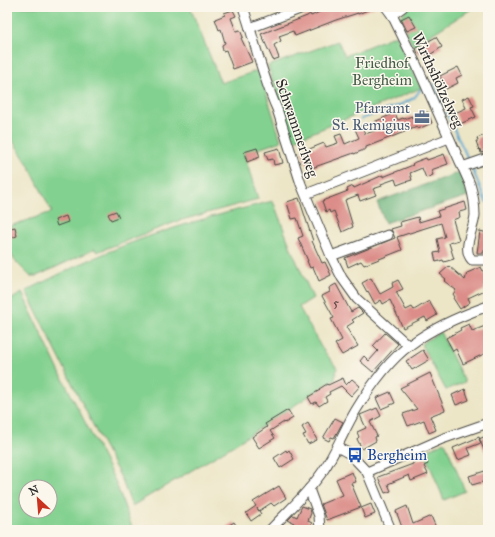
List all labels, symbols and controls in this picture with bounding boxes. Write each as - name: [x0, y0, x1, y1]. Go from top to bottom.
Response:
- street label: Wirthshölzelweg: [408, 29, 468, 131]
- park label: Friedhof Bergheim: [352, 54, 412, 89]
- street label: Schwammerlweg: [272, 76, 323, 181]
- place label: Pfarramt St. Remigius: [332, 99, 411, 134]
- office icon: Pfarramt St. Remigius: [413, 108, 431, 126]
- house number: 5: [333, 295, 339, 311]
- bus stop icon: Bergheim: [346, 446, 364, 464]
- place label: Bergheim: [367, 446, 427, 464]
- north arrow: [18, 479, 58, 519]
- text: N: [27, 482, 41, 498]

